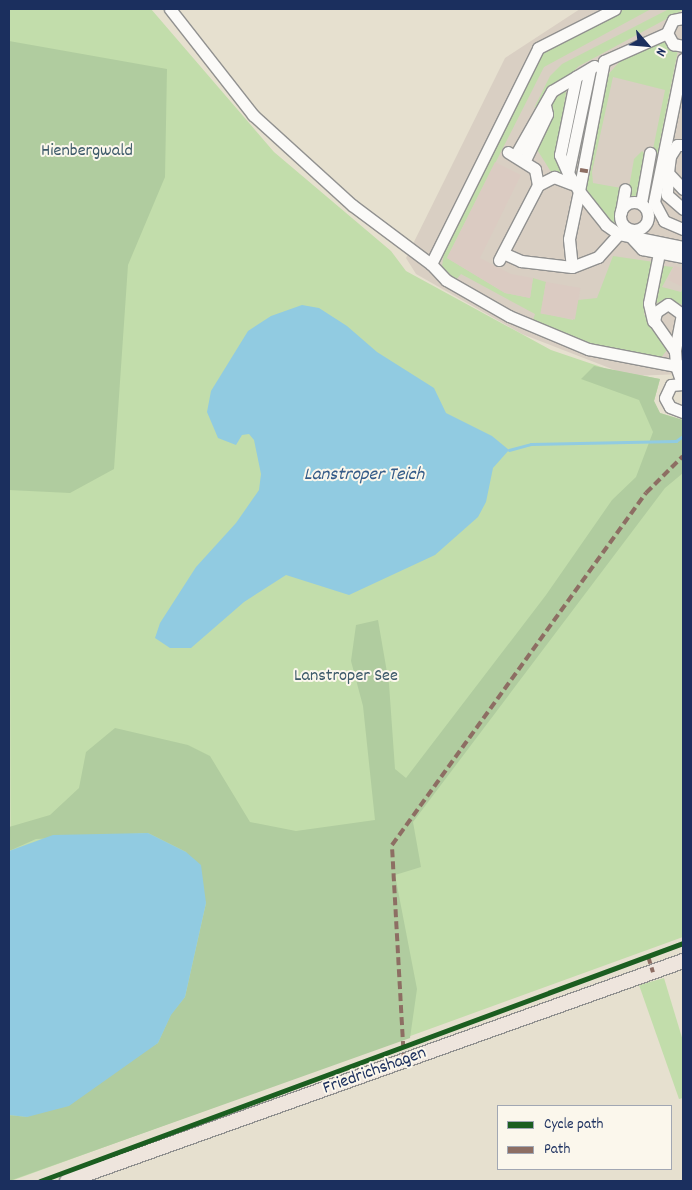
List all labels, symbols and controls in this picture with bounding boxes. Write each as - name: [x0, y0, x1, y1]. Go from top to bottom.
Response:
- north arrow: [622, 20, 672, 70]
- text: N: [650, 44, 671, 59]
- park label: Hienbergwald: [41, 141, 133, 163]
- water label: Lanstroper Teich: [304, 465, 424, 487]
- park label: Lanstroper See: [294, 666, 398, 688]
- street label: Friedrichshagen: [320, 1043, 430, 1101]
- legend: [497, 1105, 672, 1170]
- text: Cycle path: [544, 1114, 603, 1136]
- text: Path: [544, 1139, 570, 1161]

